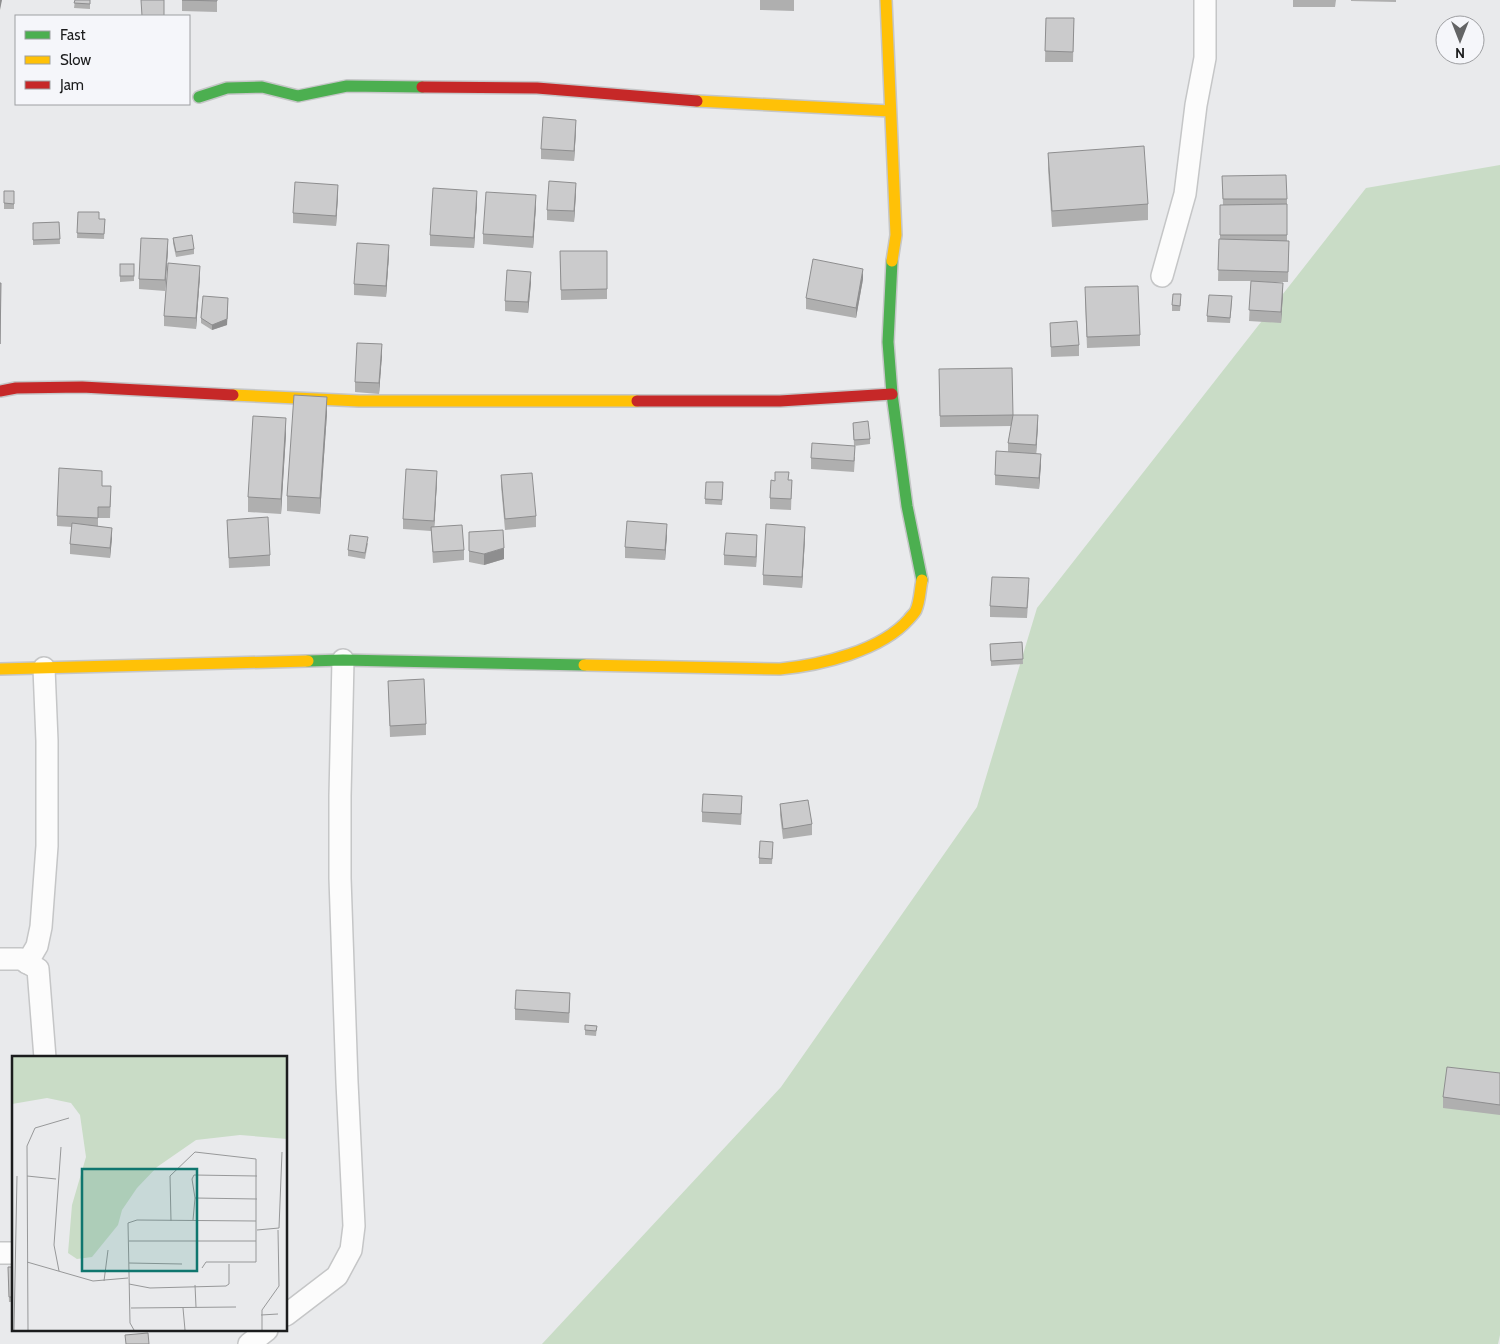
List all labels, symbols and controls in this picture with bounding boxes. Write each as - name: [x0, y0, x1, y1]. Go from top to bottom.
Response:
- legend: [15, 15, 190, 105]
- north arrow: [1435, 15, 1485, 65]
- text: Fast: [60, 26, 85, 44]
- text: N: [1455, 44, 1465, 62]
- text: Slow: [60, 51, 91, 69]
- text: Jam: [59, 76, 84, 94]
- inset map: [12, 1056, 288, 1332]

